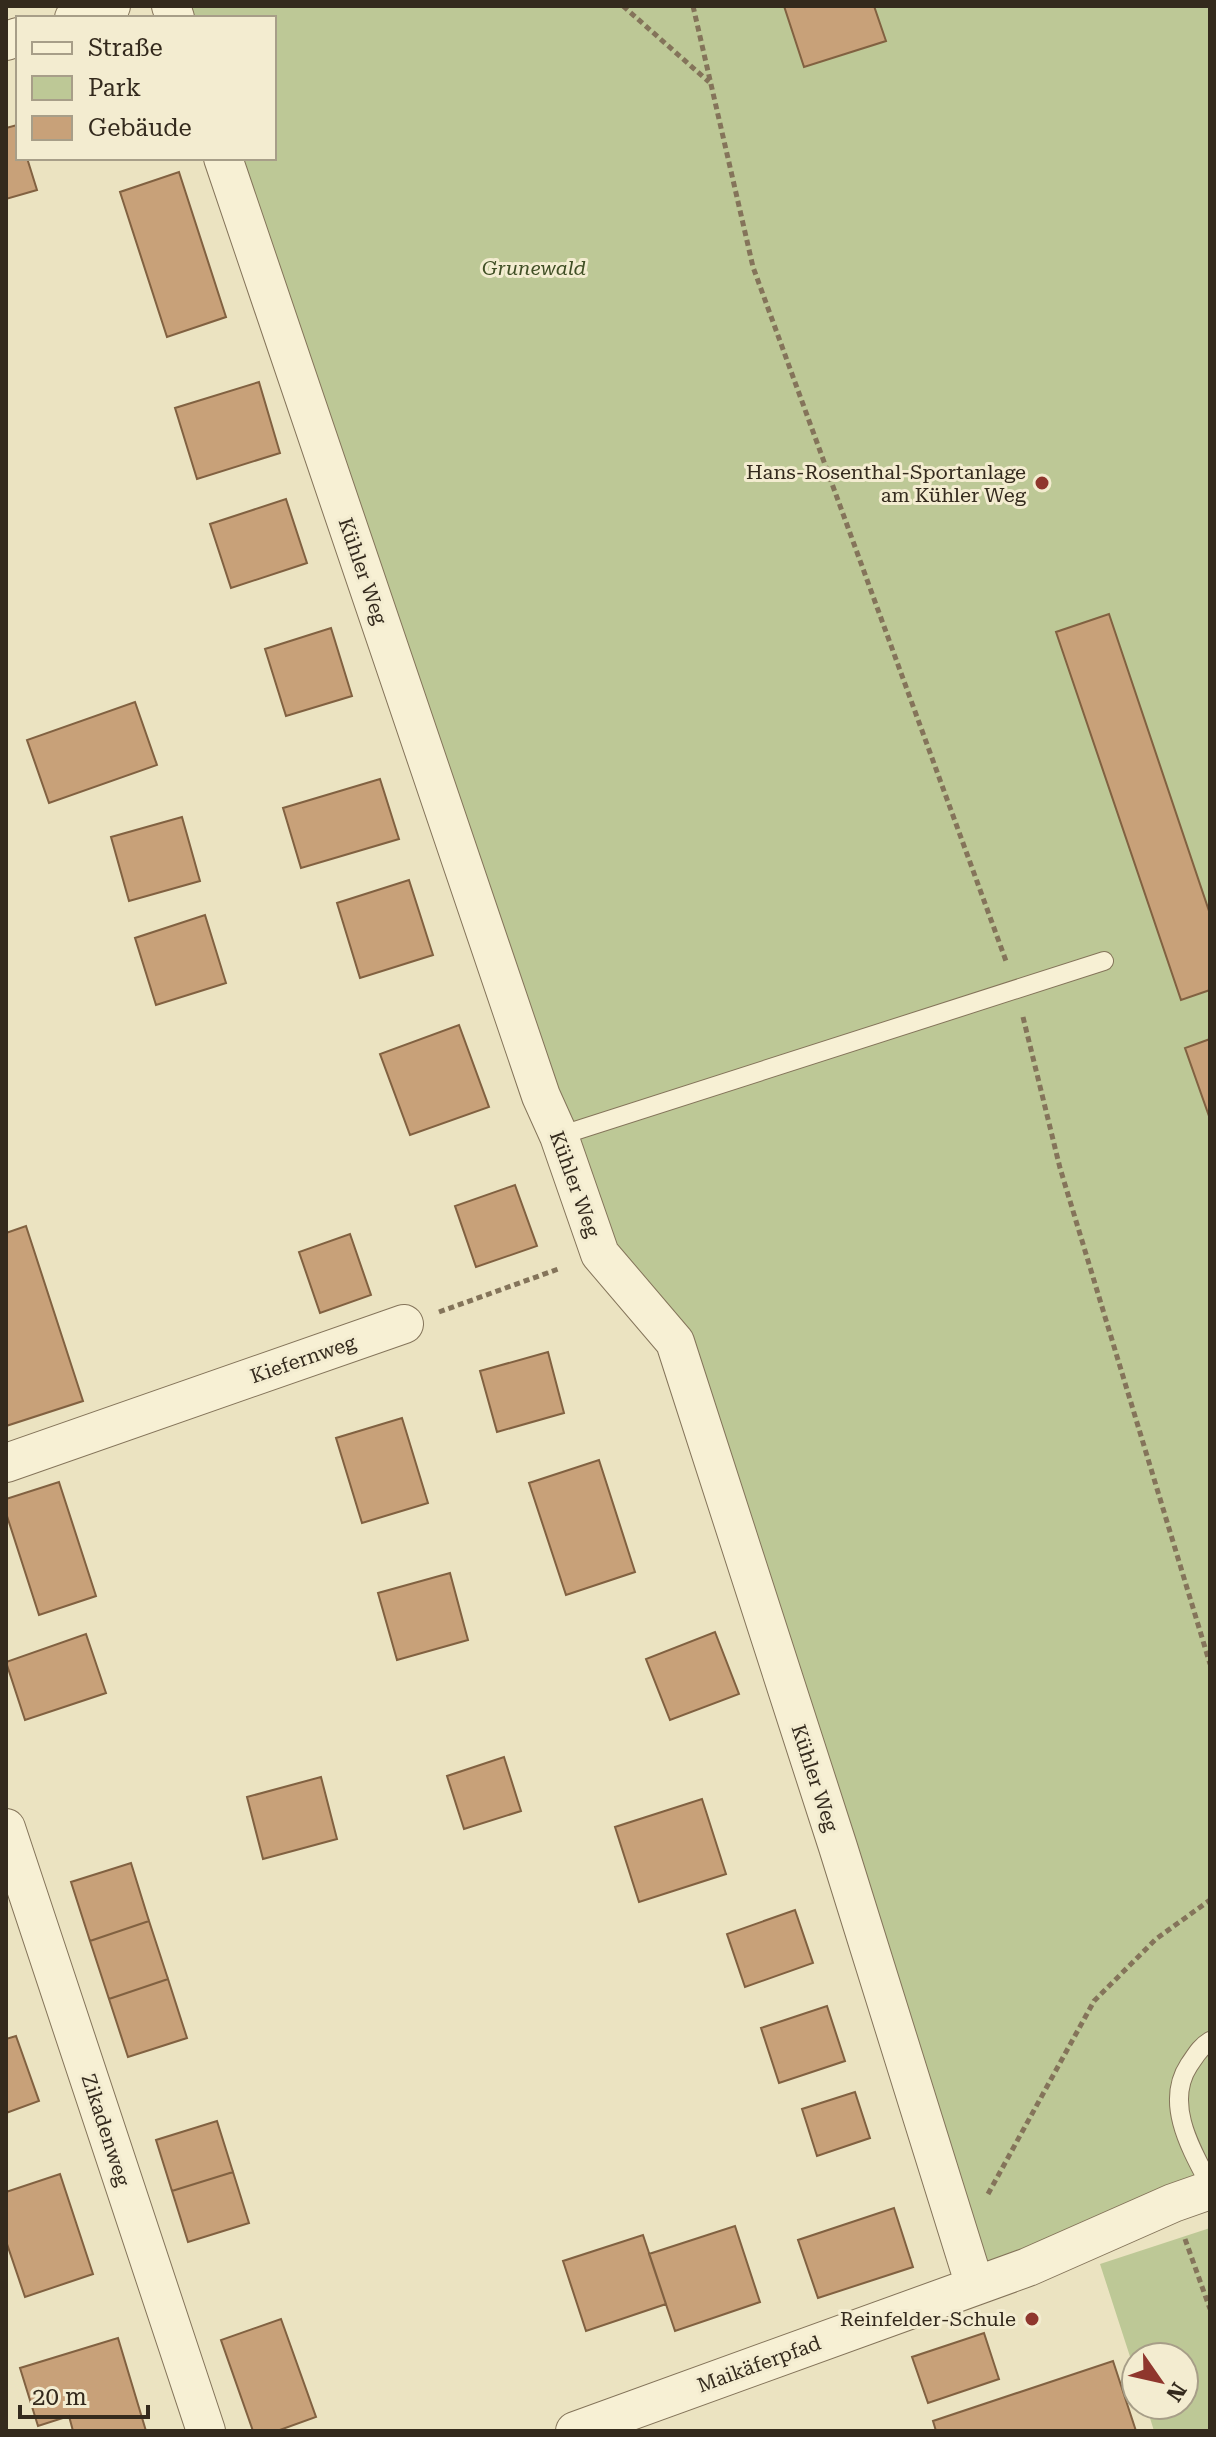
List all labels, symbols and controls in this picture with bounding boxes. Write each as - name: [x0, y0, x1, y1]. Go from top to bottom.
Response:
- legend: [16, 16, 276, 160]
- text: Straße: [88, 34, 163, 62]
- text: Park: [88, 74, 141, 102]
- text: Gebäude: [88, 114, 192, 142]
- park label: Grunewald: [482, 256, 586, 280]
- place label: Hans-Rosenthal-Sportanlage am Kühler Weg: [746, 460, 1027, 507]
- marker: Hans-Rosenthal-Sportanlage am Kühler Weg: [1033, 474, 1051, 492]
- street label: Kühler Weg: [334, 515, 393, 628]
- street label: Kühler Weg: [545, 1128, 606, 1241]
- street label: Kiefernweg: [247, 1330, 359, 1388]
- street label: Kühler Weg: [786, 1721, 844, 1835]
- street label: Zikadenweg: [77, 2071, 136, 2190]
- place label: Reinfelder-Schule: [840, 2307, 1016, 2331]
- marker: Reinfelder-Schule: [1023, 2310, 1041, 2328]
- street label: Maikäferpfad: [694, 2330, 824, 2397]
- north arrow: [1120, 2341, 1200, 2421]
- scale bar: [20, 2369, 148, 2419]
- text: N: [1161, 2378, 1191, 2406]
- text: 20 m: [32, 2383, 87, 2411]

